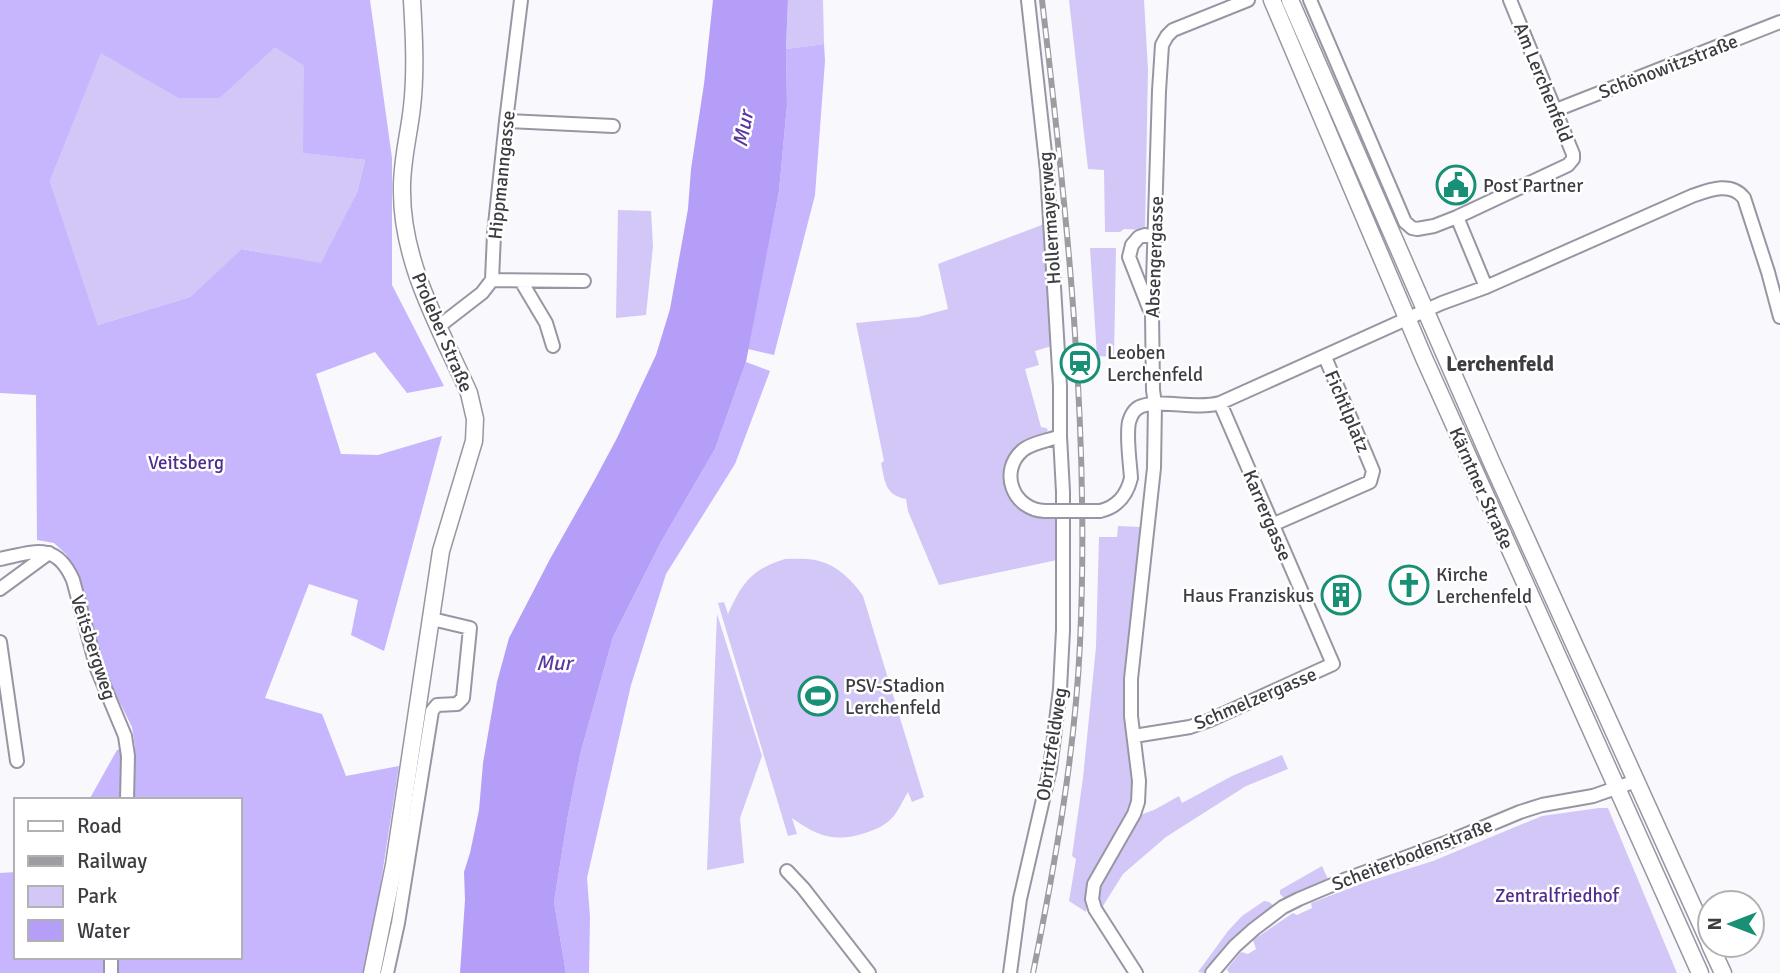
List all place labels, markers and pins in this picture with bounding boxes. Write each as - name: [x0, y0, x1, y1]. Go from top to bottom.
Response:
- public building icon: Post Partner: [1435, 164, 1477, 206]
- place label: Post Partner: [1483, 174, 1583, 198]
- place label: Leoben Lerchenfeld: [1107, 341, 1203, 387]
- station icon: Leoben Lerchenfeld: [1059, 342, 1101, 384]
- place label: Kirche Lerchenfeld: [1436, 563, 1532, 609]
- church icon: Kirche Lerchenfeld: [1388, 564, 1430, 606]
- building icon: Haus Franziskus: [1320, 574, 1362, 616]
- place label: Haus Franziskus: [1182, 584, 1314, 608]
- place label: PSV-Stadion Lerchenfeld: [845, 674, 945, 720]
- sports icon: PSV-Stadion Lerchenfeld: [797, 675, 839, 717]

